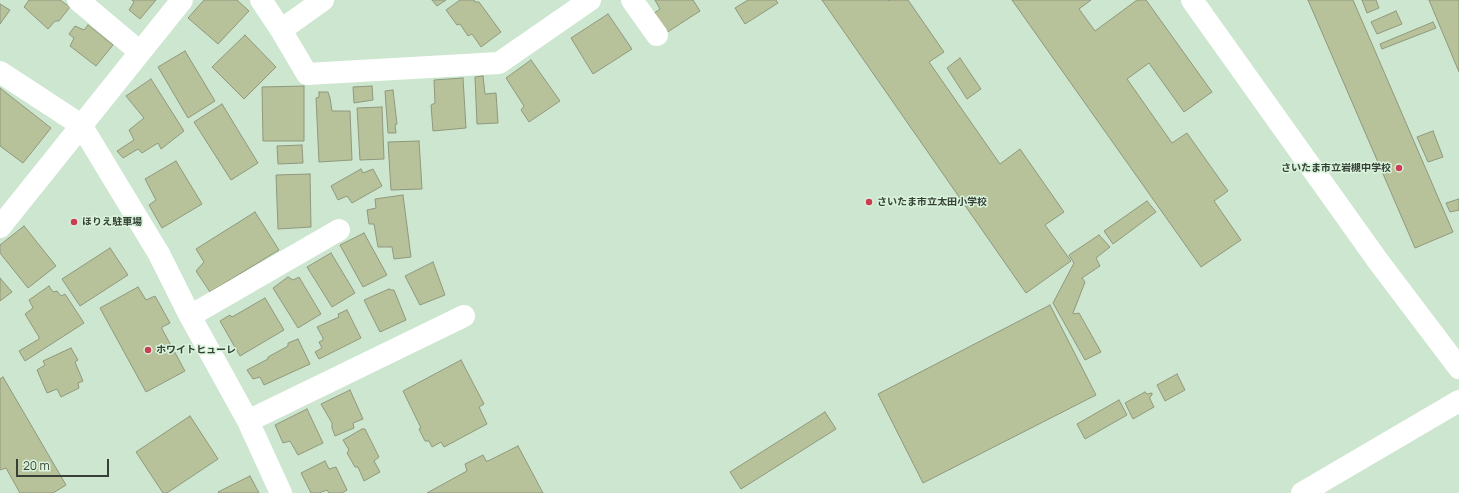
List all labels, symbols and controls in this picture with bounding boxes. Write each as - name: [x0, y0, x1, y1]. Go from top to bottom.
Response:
- place label: さいたま市立岩槻中学校: [1281, 162, 1391, 174]
- marker: さいたま市立岩槻中学校: [1394, 163, 1404, 173]
- place label: さいたま市立太田小学校: [877, 196, 987, 208]
- marker: さいたま市立太田小学校: [864, 197, 874, 207]
- place label: ほりえ駐車場: [82, 216, 142, 228]
- marker: ほりえ駐車場: [69, 217, 79, 227]
- place label: ホワイトヒューレ: [156, 344, 236, 356]
- marker: ホワイトヒューレ: [143, 345, 153, 355]
- scale bar: [18, 451, 111, 477]
- text: 20 m: [23, 457, 50, 474]

